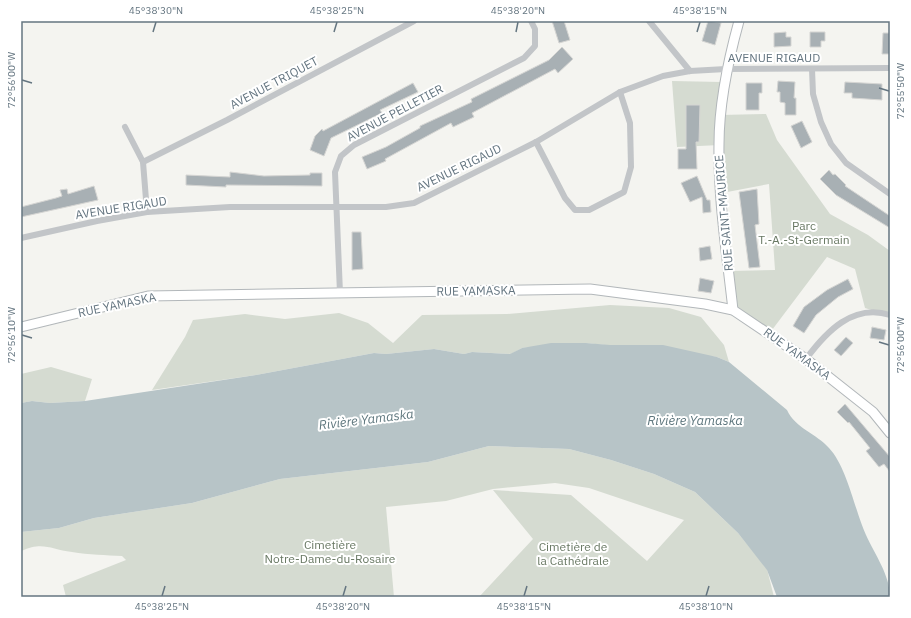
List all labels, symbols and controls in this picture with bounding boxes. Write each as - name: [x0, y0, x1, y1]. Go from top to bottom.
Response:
- text: 45°38'30"N: [129, 4, 183, 17]
- text: 45°38'25"N: [310, 4, 364, 17]
- text: 45°38'20"N: [491, 4, 545, 17]
- text: 45°38'15"N: [673, 4, 727, 17]
- street label: AVENUE RIGAUD: [728, 50, 820, 65]
- text: 72°56'00"W: [5, 52, 18, 108]
- street label: AVENUE TRIQUET: [227, 53, 321, 112]
- text: 72°55'50"W: [894, 63, 907, 119]
- street label: AVENUE PELLETIER: [344, 81, 446, 144]
- street label: AVENUE RIGAUD: [414, 141, 504, 195]
- street label: RUE SAINT-MAURICE: [711, 154, 736, 272]
- street label: AVENUE RIGAUD: [74, 193, 168, 222]
- park label: Parc T.-A.-St-Germain: [758, 218, 850, 247]
- street label: RUE YAMASKA: [436, 282, 516, 299]
- street label: RUE YAMASKA: [77, 289, 158, 320]
- text: 72°56'10"W: [5, 307, 18, 363]
- text: 72°56'00"W: [894, 317, 907, 373]
- street label: RUE YAMASKA: [761, 324, 834, 383]
- water label: Rivière Yamaska: [318, 405, 415, 434]
- water label: Rivière Yamaska: [647, 412, 743, 429]
- park label: Cimetière Notre-Dame-du-Rosaire: [265, 537, 396, 566]
- park label: Cimetière de la Cathédrale: [537, 539, 609, 568]
- text: 45°38'25"N: [135, 600, 189, 613]
- text: 45°38'20"N: [316, 600, 370, 613]
- text: 45°38'15"N: [497, 600, 551, 613]
- text: 45°38'10"N: [679, 600, 733, 613]

